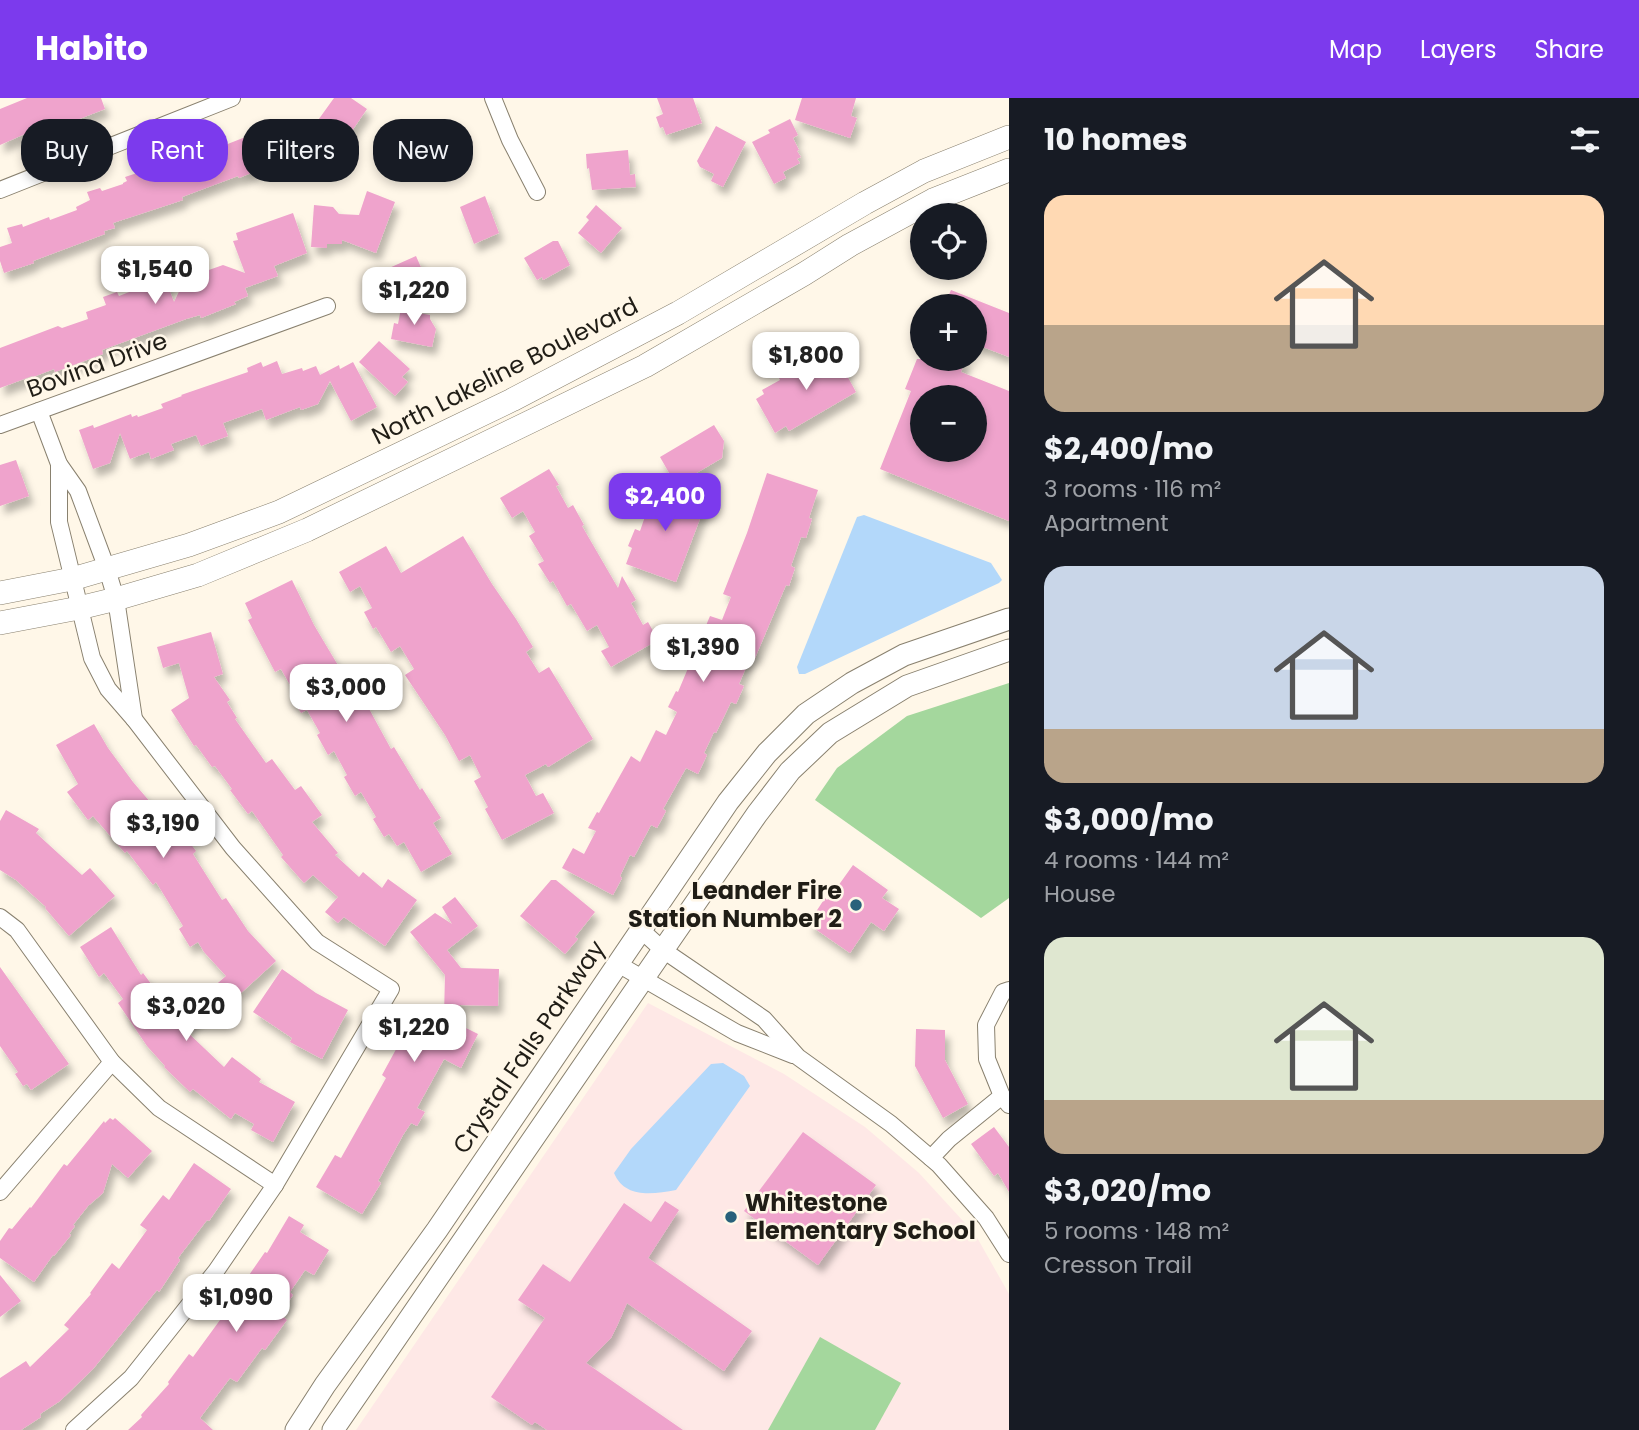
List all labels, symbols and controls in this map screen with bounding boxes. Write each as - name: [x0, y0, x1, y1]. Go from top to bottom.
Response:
- text: Habito: [35, 25, 148, 72]
- text: Map: [1329, 33, 1382, 66]
- text: Layers: [1420, 33, 1496, 66]
- text: Share: [1534, 33, 1604, 66]
- text: 10 homes: [1044, 118, 1188, 161]
- chip: Buy: [21, 119, 113, 182]
- chip: Rent: [127, 119, 228, 182]
- chip: Filters: [242, 119, 359, 182]
- chip: New: [373, 119, 473, 182]
- icon: filters: [1566, 121, 1604, 159]
- map controls: [910, 203, 987, 462]
- button: locate: [910, 203, 987, 280]
- icon: home: [1261, 241, 1387, 367]
- pin: $1,540: [98, 246, 212, 306]
- text: $1,540: [117, 253, 193, 285]
- pin: $1,220: [357, 268, 471, 327]
- text: $1,220: [378, 274, 450, 306]
- street label: North Lakeline Boulevard: [366, 289, 644, 452]
- button: +: [910, 294, 987, 371]
- street label: Bovina Drive: [22, 324, 172, 405]
- pin: $1,800: [749, 332, 863, 392]
- text: $1,800: [768, 339, 844, 371]
- button: −: [910, 385, 987, 462]
- text: $2,400/mo: [1044, 427, 1213, 470]
- text: 3 rooms · 116 m²: [1044, 473, 1221, 505]
- pin: $2,400: [608, 474, 722, 533]
- text: $2,400: [625, 480, 705, 512]
- text: Apartment: [1044, 507, 1169, 539]
- icon: home: [1261, 612, 1387, 738]
- pin: $1,390: [646, 624, 760, 684]
- text: $1,390: [666, 631, 740, 663]
- pin: $3,000: [289, 664, 403, 724]
- text: $3,000: [306, 671, 386, 703]
- text: $3,000/mo: [1044, 798, 1214, 841]
- pin: $3,190: [106, 800, 220, 860]
- text: $3,190: [126, 807, 200, 839]
- text: 4 rooms · 144 m²: [1044, 844, 1229, 876]
- place label: Leander Fire Station Number 2: [628, 874, 842, 935]
- text: House: [1044, 878, 1116, 910]
- marker: Leander Fire Station Number 2: [848, 897, 864, 913]
- street label: Crystal Falls Parkway: [445, 933, 613, 1160]
- icon: home: [1261, 983, 1387, 1109]
- pin: $3,020: [129, 984, 243, 1043]
- text: $3,020: [147, 990, 225, 1022]
- pin: $1,220: [357, 1004, 471, 1064]
- text: $1,220: [378, 1011, 450, 1043]
- text: $3,020/mo: [1044, 1169, 1211, 1212]
- place label: Whitestone Elementary School: [745, 1186, 976, 1247]
- marker: Whitestone Elementary School: [723, 1209, 739, 1225]
- text: 5 rooms · 148 m²: [1044, 1215, 1229, 1247]
- text: Cresson Trail: [1044, 1249, 1192, 1281]
- pin: $1,090: [179, 1274, 293, 1334]
- text: $1,090: [199, 1281, 273, 1313]

